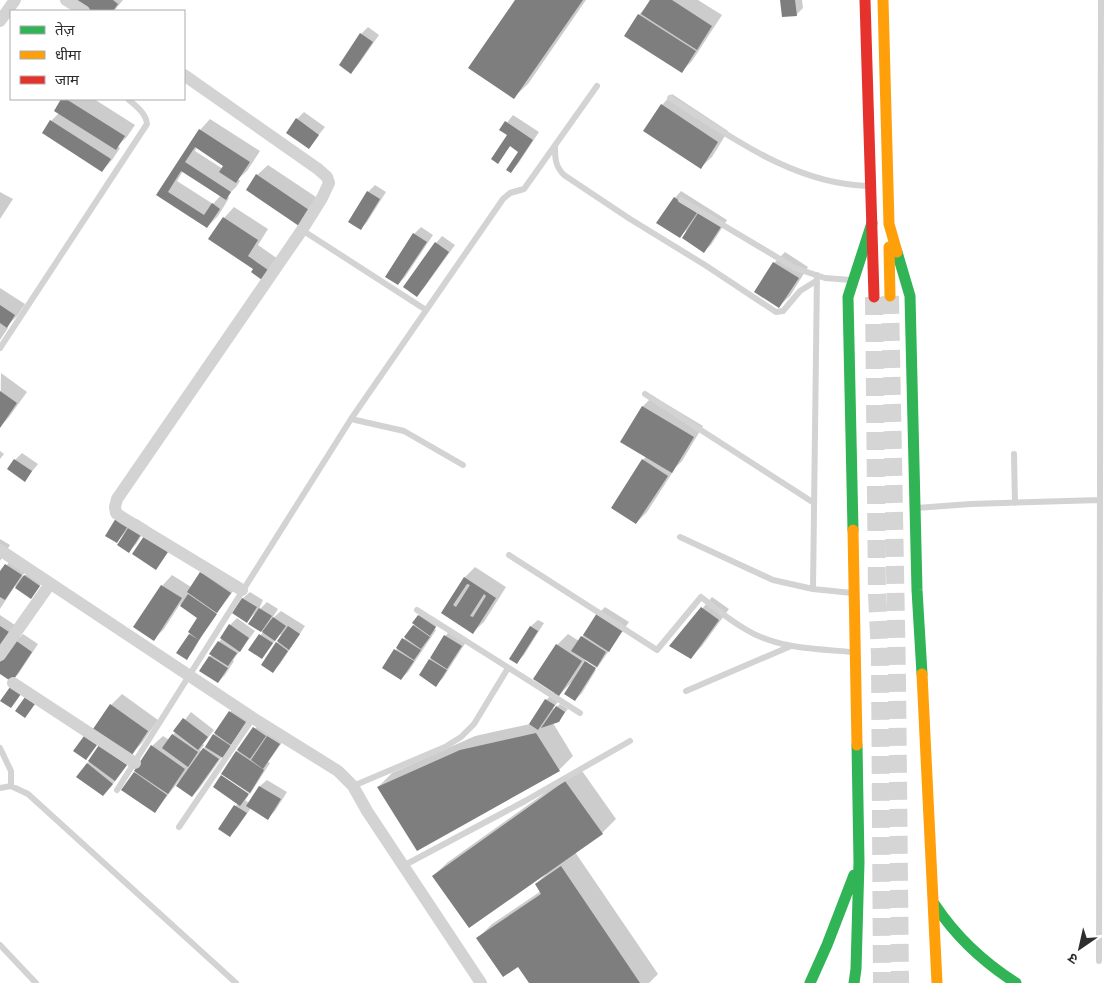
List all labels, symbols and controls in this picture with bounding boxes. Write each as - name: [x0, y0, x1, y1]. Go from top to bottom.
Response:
- legend: [10, 10, 185, 100]
- text: तेज़: [55, 21, 76, 39]
- text: धीमा: [55, 46, 82, 64]
- text: जाम: [55, 71, 80, 89]
- north arrow: [1055, 923, 1105, 973]
- text: उ: [1064, 949, 1081, 968]

